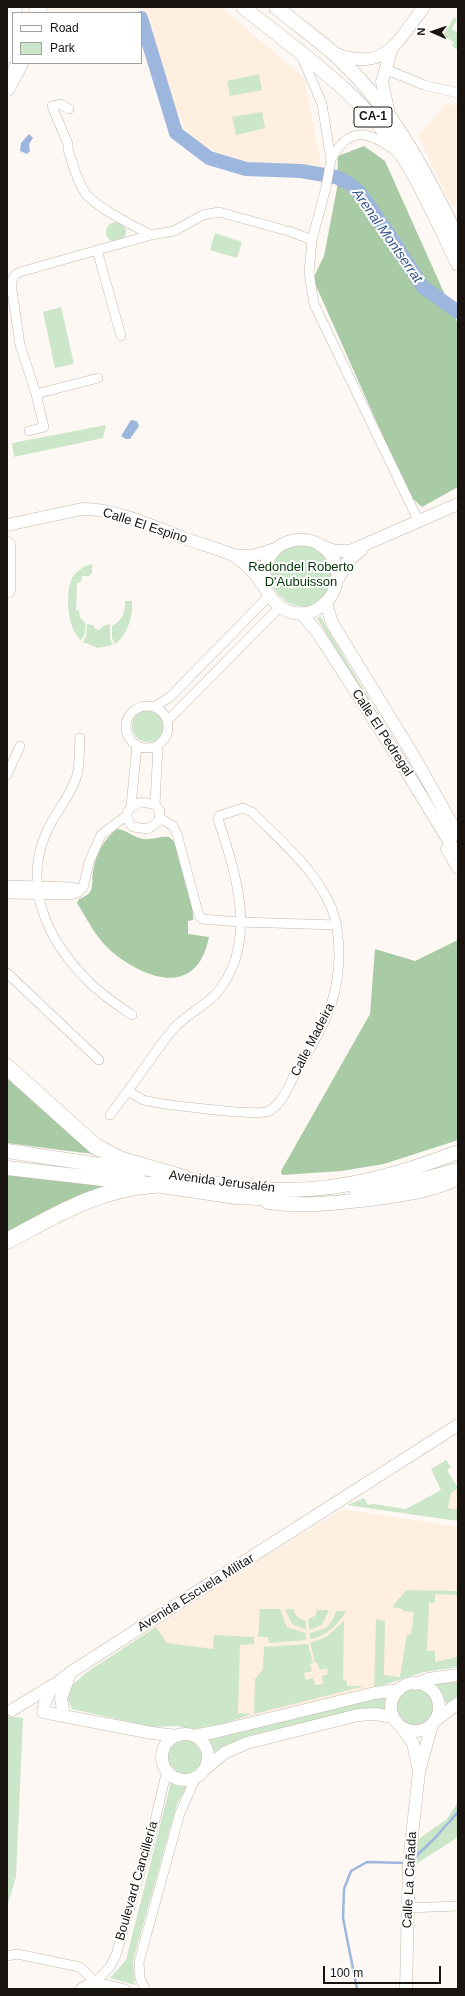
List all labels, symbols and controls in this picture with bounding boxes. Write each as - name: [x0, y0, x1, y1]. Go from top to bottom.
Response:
- legend: [12, 12, 142, 64]
- north arrow: [413, 12, 453, 52]
- text: Road: [50, 21, 79, 35]
- text: N: [415, 27, 427, 36]
- text: Park: [50, 41, 75, 55]
- road number: CA-1: [354, 107, 392, 127]
- water label: Arenal Montserrat: [348, 186, 426, 286]
- street label: Calle El Espino: [101, 505, 189, 547]
- park label: Redondel Roberto D'Aubuisson: [248, 559, 354, 590]
- street label: Calle El Pedregal: [348, 687, 416, 779]
- street label: Calle Madeira: [288, 1001, 338, 1079]
- street label: Avenida Jerusalén: [168, 1168, 276, 1196]
- street label: Avenida Escuela Militar: [135, 1551, 257, 1635]
- street label: Boulevard Cancillería: [112, 1819, 162, 1943]
- street label: Calle La Cañada: [400, 1831, 420, 1929]
- scale bar: [325, 1958, 443, 1984]
- text: 100 m: [330, 1966, 363, 1980]

